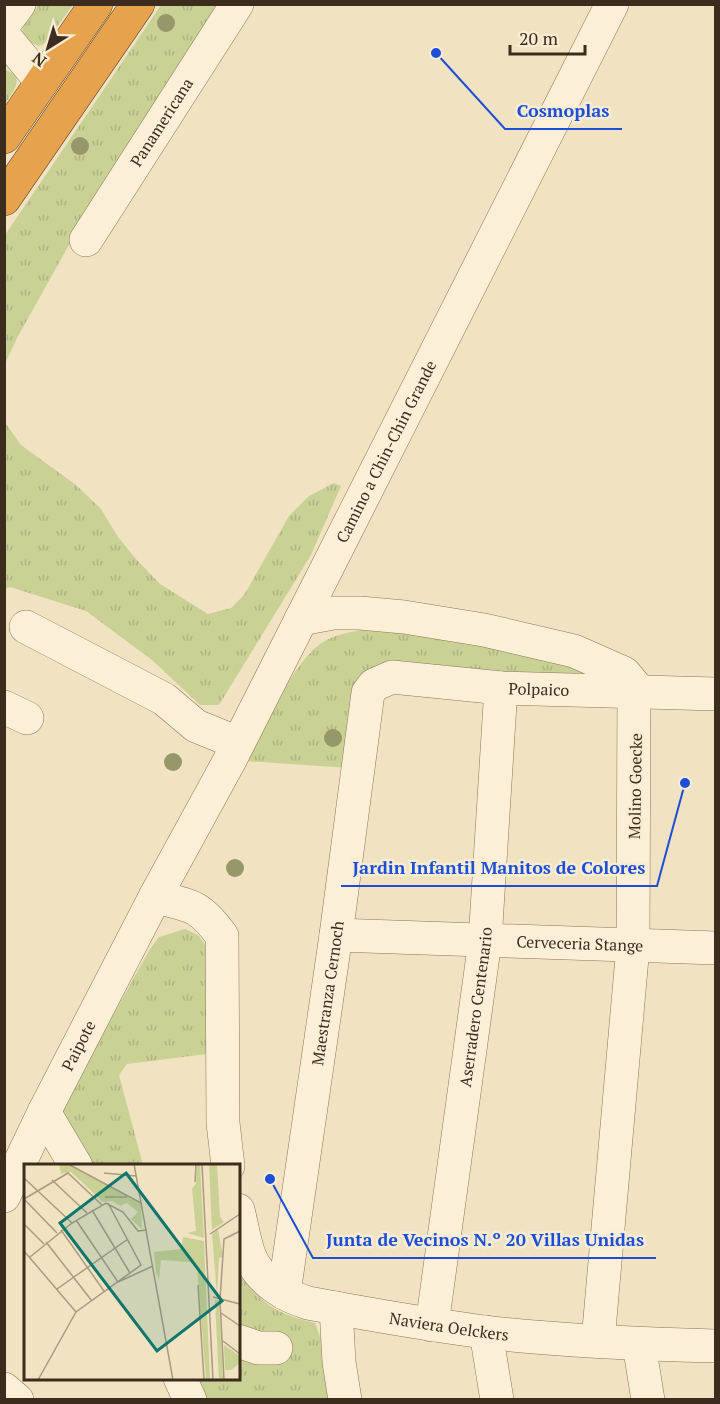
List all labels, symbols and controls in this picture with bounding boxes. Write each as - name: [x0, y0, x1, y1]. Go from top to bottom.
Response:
- north arrow: [18, 18, 78, 78]
- scale bar: [510, 18, 585, 56]
- text: 20 m: [519, 26, 559, 50]
- text: N: [28, 48, 50, 72]
- street label: Panamericana: [125, 73, 198, 171]
- callout: Cosmoplas: [505, 93, 622, 129]
- text: Cosmoplas: [517, 98, 609, 122]
- street label: Camino a Chin-Chin Grande: [331, 356, 441, 546]
- street label: Polpaico: [508, 677, 570, 701]
- street label: Molino Goecke: [623, 733, 647, 839]
- callout: Jardin Infantil Manitos de Colores: [341, 850, 657, 886]
- text: Jardin Infantil Manitos de Colores: [353, 855, 645, 879]
- street label: Maestranza Cernoch: [306, 919, 349, 1067]
- street label: Aserradero Centenario: [454, 926, 497, 1088]
- street label: Cerveceria Stange: [516, 930, 644, 957]
- street label: Paipote: [56, 1016, 101, 1075]
- inset map: [24, 1164, 240, 1380]
- callout: Junta de Vecinos N.º 20 Villas Unidas: [313, 1222, 656, 1258]
- text: Junta de Vecinos N.º 20 Villas Unidas: [326, 1227, 644, 1251]
- street label: Naviera Oelckers: [388, 1307, 510, 1346]

